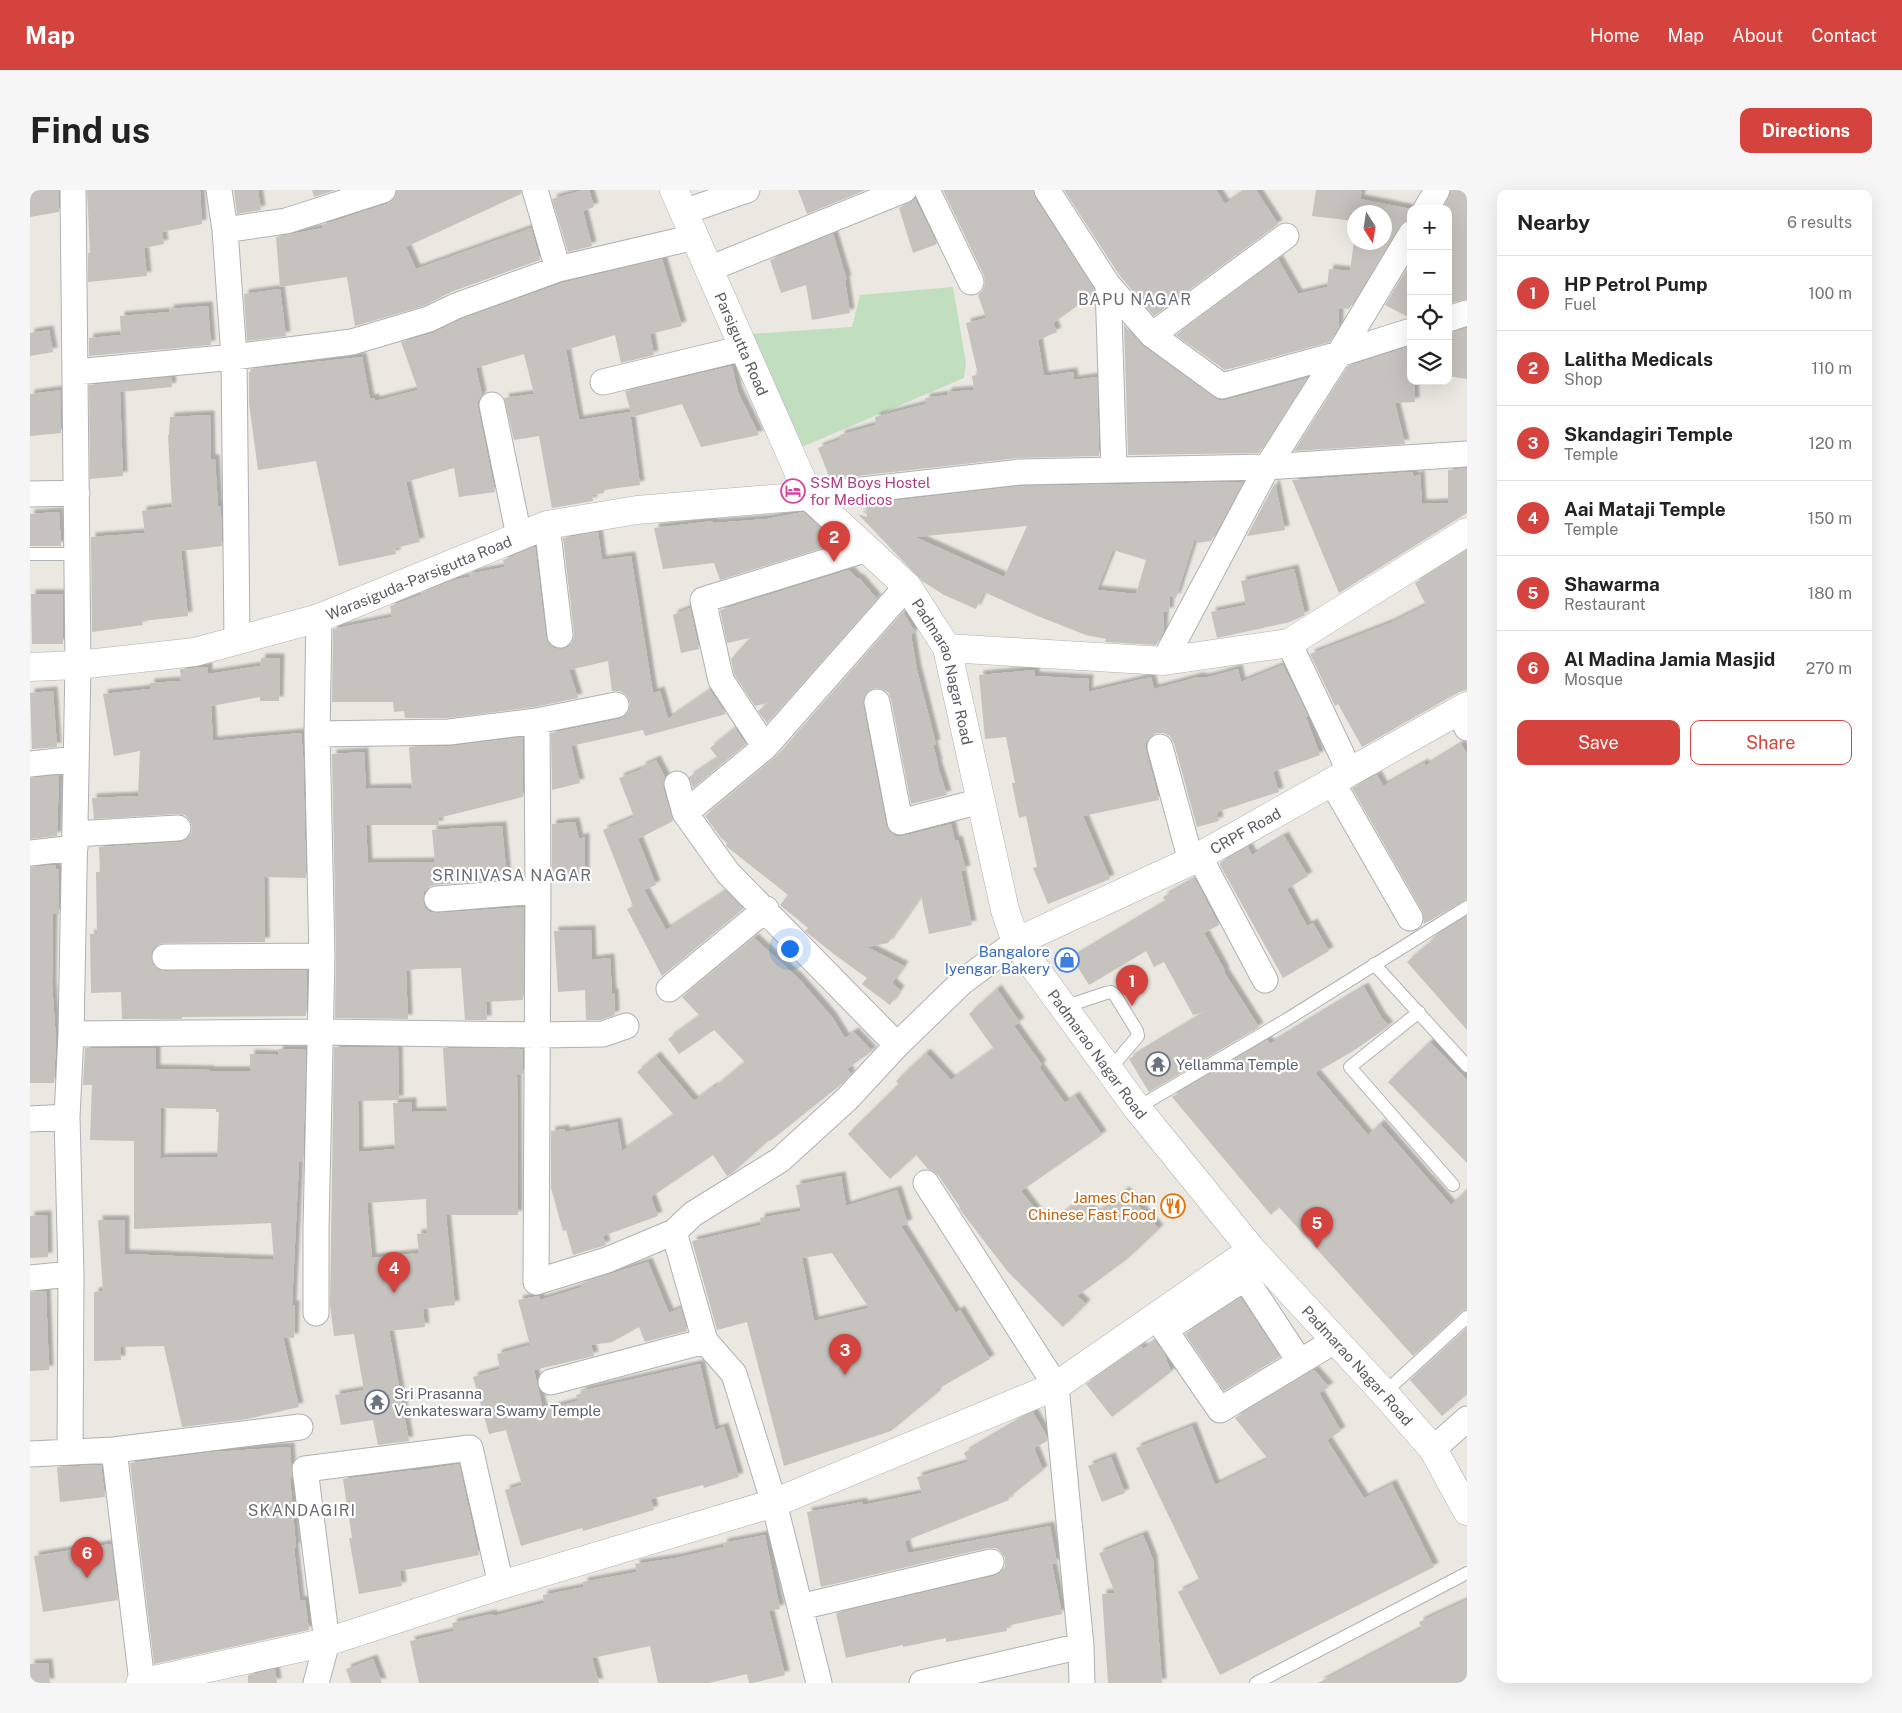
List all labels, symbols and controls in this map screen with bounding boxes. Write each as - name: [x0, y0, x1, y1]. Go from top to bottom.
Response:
- text: Map: [25, 21, 75, 49]
- text: Home: [1590, 25, 1640, 46]
- text: Map: [1668, 25, 1704, 46]
- text: About: [1732, 25, 1783, 46]
- text: Contact: [1811, 25, 1877, 46]
- button: Directions: [1740, 108, 1872, 153]
- text: Find us: [30, 110, 150, 151]
- north arrow: [1347, 205, 1392, 250]
- map controls: [1407, 205, 1452, 385]
- button: +: [1407, 205, 1452, 250]
- text: Nearby: [1517, 210, 1590, 235]
- text: 6 results: [1787, 213, 1852, 232]
- button: −: [1407, 250, 1452, 295]
- text: HP Petrol Pump: [1564, 273, 1708, 295]
- text: 1: [1530, 284, 1536, 303]
- text: 100 m: [1808, 284, 1852, 303]
- street label: Parsigutta Road: [712, 289, 772, 398]
- district label: BAPU NAGAR: [1078, 290, 1192, 309]
- button: locate: [1407, 295, 1452, 340]
- text: Fuel: [1564, 295, 1597, 314]
- button: layers: [1407, 340, 1452, 385]
- text: Lalitha Medicals: [1564, 348, 1713, 370]
- text: 2: [1528, 359, 1538, 378]
- text: 110 m: [1811, 359, 1852, 378]
- text: Shop: [1564, 370, 1603, 389]
- text: Skandagiri Temple: [1564, 423, 1733, 445]
- text: 3: [1528, 434, 1538, 453]
- text: 120 m: [1808, 434, 1852, 453]
- text: Temple: [1564, 445, 1618, 464]
- place label: SSM Boys Hostel for Medicos: [810, 474, 931, 508]
- hotel icon: SSM Boys Hostel for Medicos: [780, 478, 806, 504]
- text: Aai Mataji Temple: [1564, 498, 1726, 520]
- text: 4: [1528, 509, 1538, 528]
- text: 150 m: [1808, 509, 1852, 528]
- text: Temple: [1564, 520, 1618, 539]
- pin: 2: [818, 521, 850, 562]
- street label: Warasiguda-Parsigutta Road: [323, 532, 514, 623]
- text: Shawarma: [1564, 573, 1660, 595]
- text: 5: [1528, 584, 1538, 603]
- text: 180 m: [1808, 584, 1852, 603]
- street label: Padmarao Nagar Road: [909, 595, 977, 746]
- text: Restaurant: [1564, 595, 1646, 614]
- text: Al Madina Jamia Masjid: [1564, 648, 1775, 670]
- text: 6: [1528, 659, 1538, 678]
- text: 270 m: [1806, 659, 1852, 678]
- text: Mosque: [1564, 670, 1623, 689]
- button: Save: [1517, 720, 1680, 765]
- button: Share: [1690, 720, 1852, 765]
- street label: CRPF Road: [1207, 804, 1283, 857]
- district label: SRINIVASA NAGAR: [432, 866, 592, 885]
- your location: [777, 936, 803, 962]
- place label: Bangalore Iyengar Bakery: [945, 943, 1050, 977]
- shop icon: Bangalore Iyengar Bakery: [1054, 947, 1080, 973]
- pin: 1: [1116, 965, 1148, 1006]
- street label: Padmarao Nagar Road: [1045, 986, 1151, 1122]
- temple icon: Yellamma Temple: [1145, 1051, 1171, 1077]
- place label: Yellamma Temple: [1176, 1056, 1299, 1073]
- place label: James Chan Chinese Fast Food: [1028, 1189, 1156, 1223]
- restaurant icon: James Chan Chinese Fast Food: [1160, 1193, 1186, 1219]
- pin: 5: [1301, 1207, 1333, 1248]
- pin: 4: [378, 1252, 410, 1293]
- street label: Padmarao Nagar Road: [1299, 1302, 1417, 1429]
- pin: 3: [829, 1334, 861, 1375]
- place label: Sri Prasanna Venkateswara Swamy Temple: [394, 1385, 601, 1419]
- temple icon: Sri Prasanna Venkateswara Swamy Temple: [364, 1389, 390, 1415]
- district label: SKANDAGIRI: [248, 1501, 356, 1520]
- pin: 6: [71, 1537, 103, 1578]

